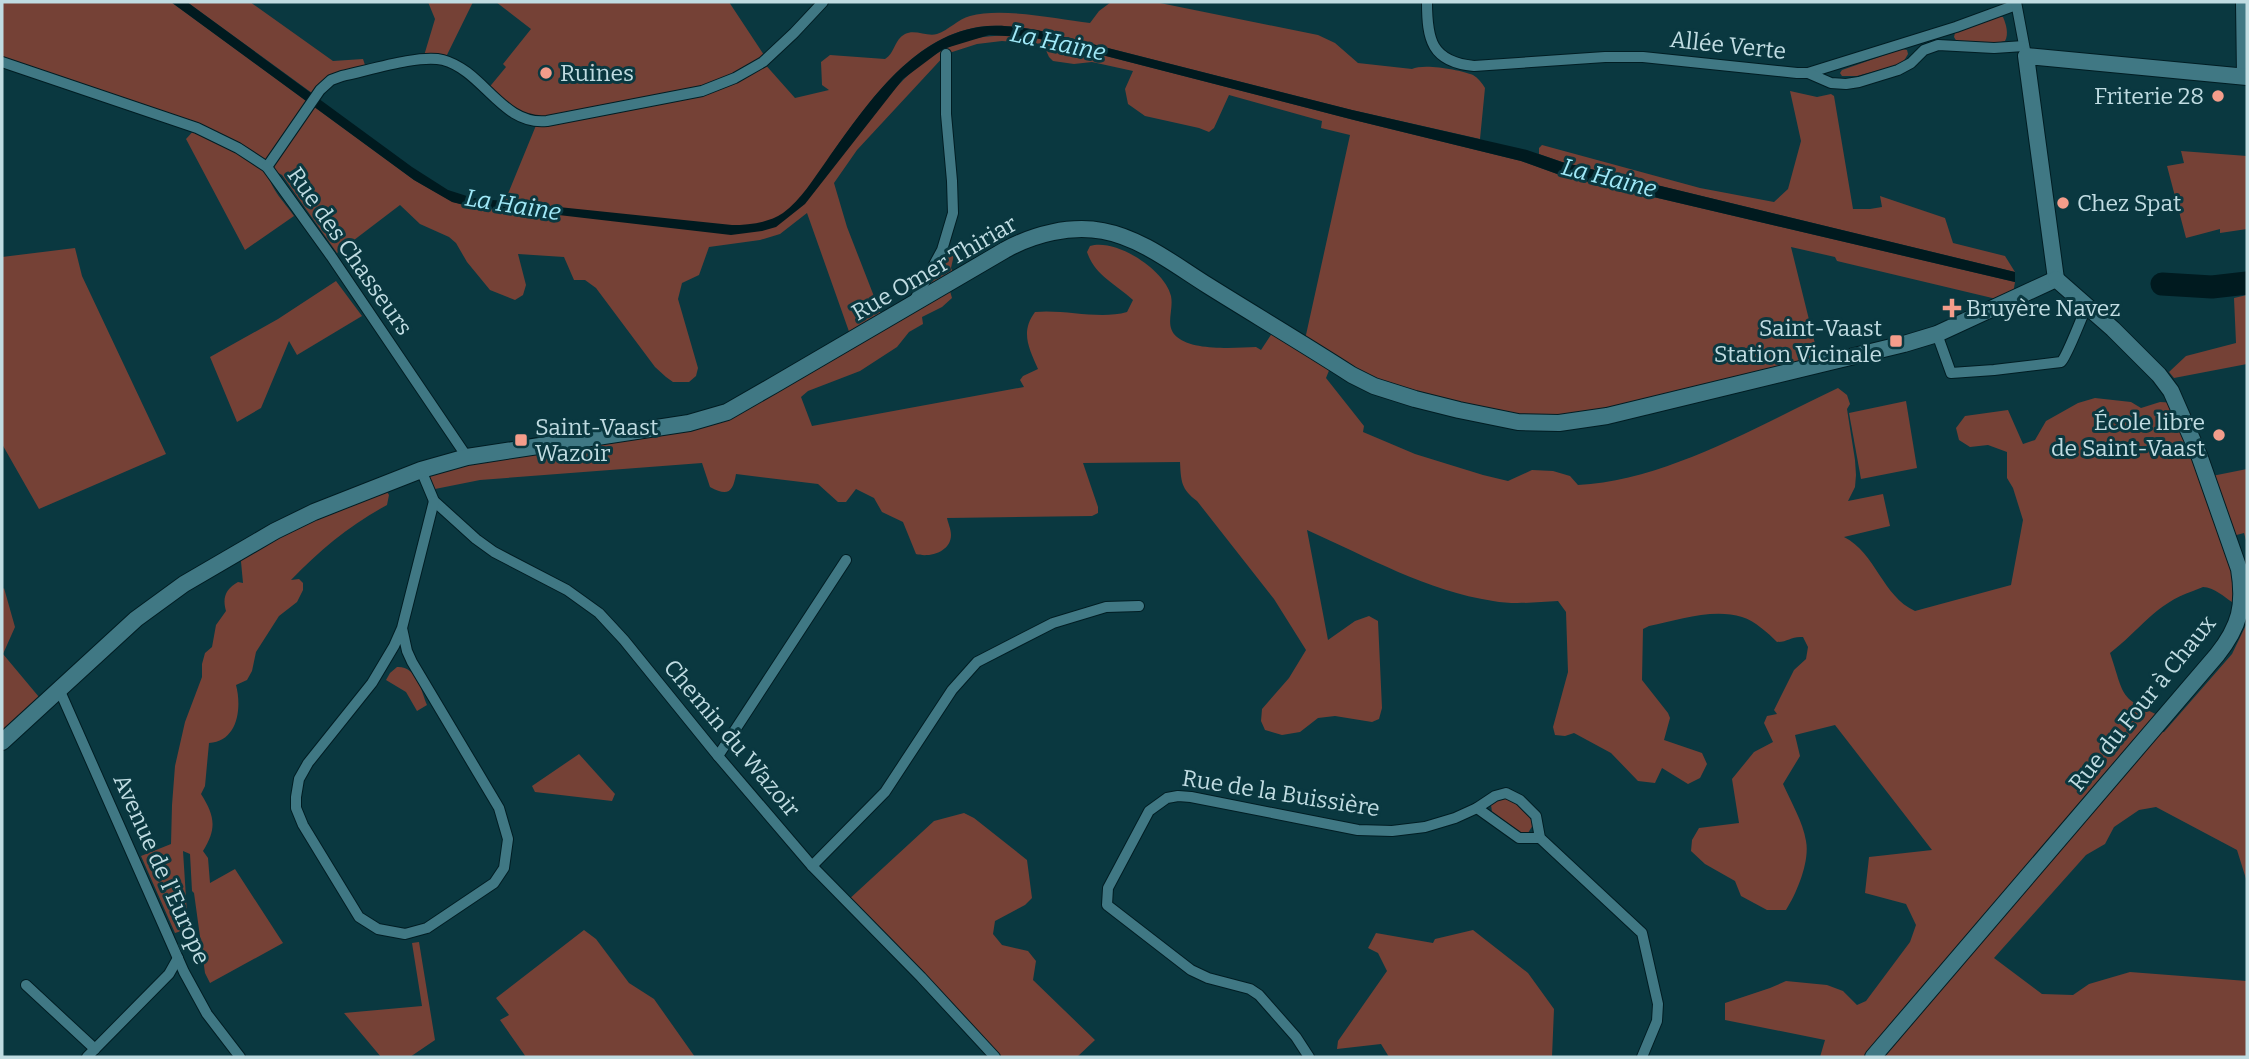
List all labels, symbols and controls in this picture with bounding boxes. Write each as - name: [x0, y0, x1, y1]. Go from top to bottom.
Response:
- water label: La Haine: [1008, 19, 1108, 67]
- street label: Allée Verte: [1669, 25, 1787, 65]
- place label: Ruines: [560, 59, 634, 87]
- marker: Ruines: [538, 65, 554, 81]
- place label: Friterie 28: [2094, 82, 2204, 110]
- marker: Friterie 28: [2210, 88, 2226, 104]
- water label: La Haine: [1559, 153, 1659, 203]
- street label: Rue des Chasseurs: [282, 162, 418, 340]
- water label: La Haine: [463, 184, 563, 226]
- place label: Chez Spat: [2077, 189, 2181, 217]
- marker: Chez Spat: [2055, 195, 2071, 211]
- street label: Rue Omer Thiriar: [847, 209, 1021, 327]
- place label: Bruyère Navez: [1966, 294, 2121, 322]
- marker: Bruyère Navez: [1944, 300, 1960, 316]
- place label: Saint-Vaast Station Vicinale: [1714, 314, 1882, 368]
- marker: Saint-Vaast Station Vicinale: [1888, 333, 1904, 349]
- place label: École libre de Saint-Vaast: [2051, 408, 2205, 462]
- place label: Saint-Vaast Wazoir: [535, 413, 658, 467]
- marker: École libre de Saint-Vaast: [2211, 427, 2227, 443]
- marker: Saint-Vaast Wazoir: [513, 432, 529, 448]
- street label: Rue du Four à Chaux: [2063, 609, 2222, 796]
- street label: Chemin du Wazoir: [658, 654, 806, 822]
- street label: Rue de la Buissière: [1180, 764, 1382, 822]
- street label: Avenue de l'Europe: [107, 770, 217, 968]

